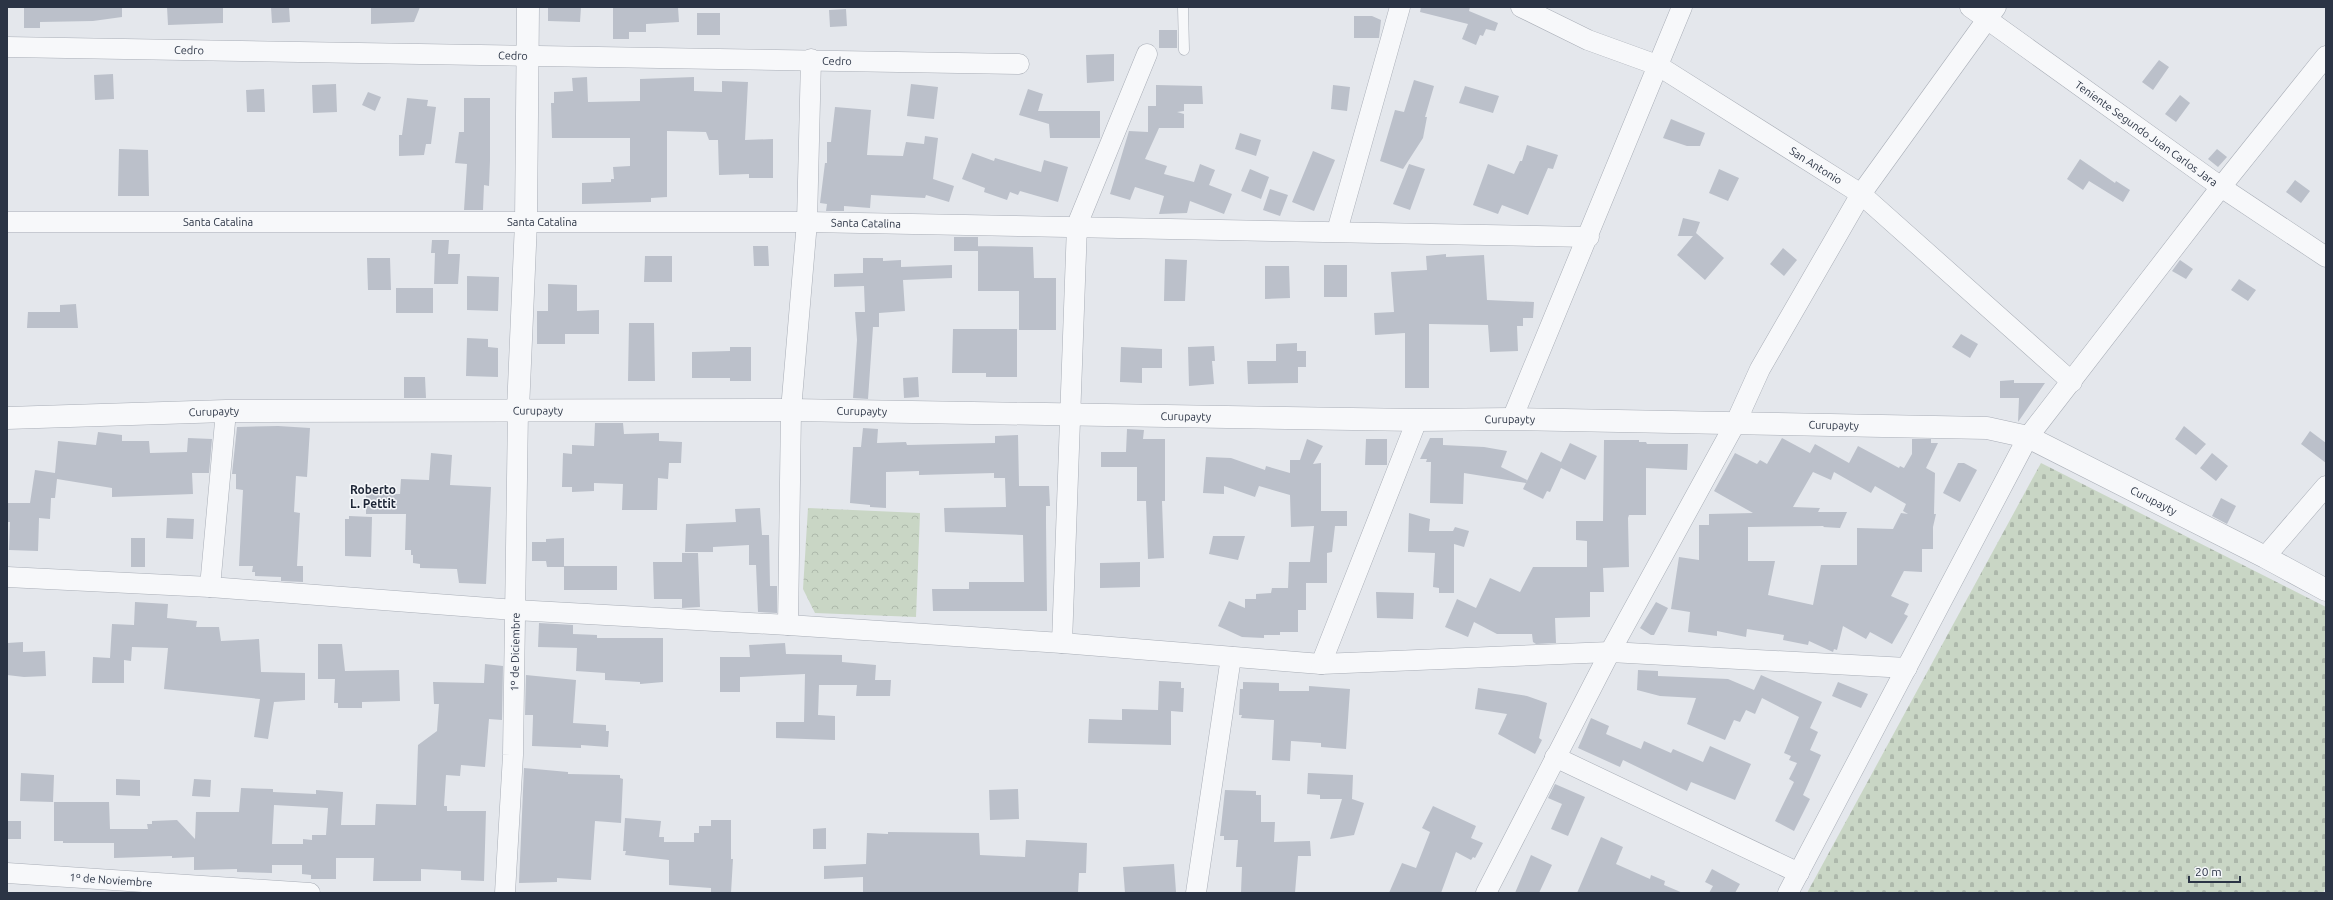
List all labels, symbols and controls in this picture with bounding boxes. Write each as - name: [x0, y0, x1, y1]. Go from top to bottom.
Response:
- street label: Cedro: [174, 44, 204, 56]
- street label: Cedro: [498, 49, 528, 62]
- street label: Cedro: [822, 55, 852, 67]
- street label: Teniente Segundo Juan Carlos Jara: [2073, 78, 2220, 189]
- street label: San Antonio: [1787, 144, 1844, 187]
- street label: Santa Catalina: [183, 216, 253, 228]
- street label: Santa Catalina: [507, 216, 577, 228]
- street label: Santa Catalina: [831, 216, 901, 230]
- street label: Curupayty: [513, 404, 564, 416]
- street label: Curupayty: [188, 405, 240, 418]
- street label: Curupayty: [837, 405, 888, 418]
- street label: Curupayty: [1161, 410, 1212, 423]
- street label: Curupayty: [1485, 413, 1536, 425]
- street label: Curupayty: [1808, 419, 1860, 432]
- district label: Roberto L. Pettit: [350, 483, 396, 510]
- street label: Curupayty: [2128, 484, 2179, 518]
- street label: 1º de Diciembre: [508, 612, 522, 692]
- scale bar: [2189, 858, 2240, 884]
- text: 20 m: [2195, 865, 2222, 878]
- street label: 1º de Noviembre: [69, 871, 153, 889]

